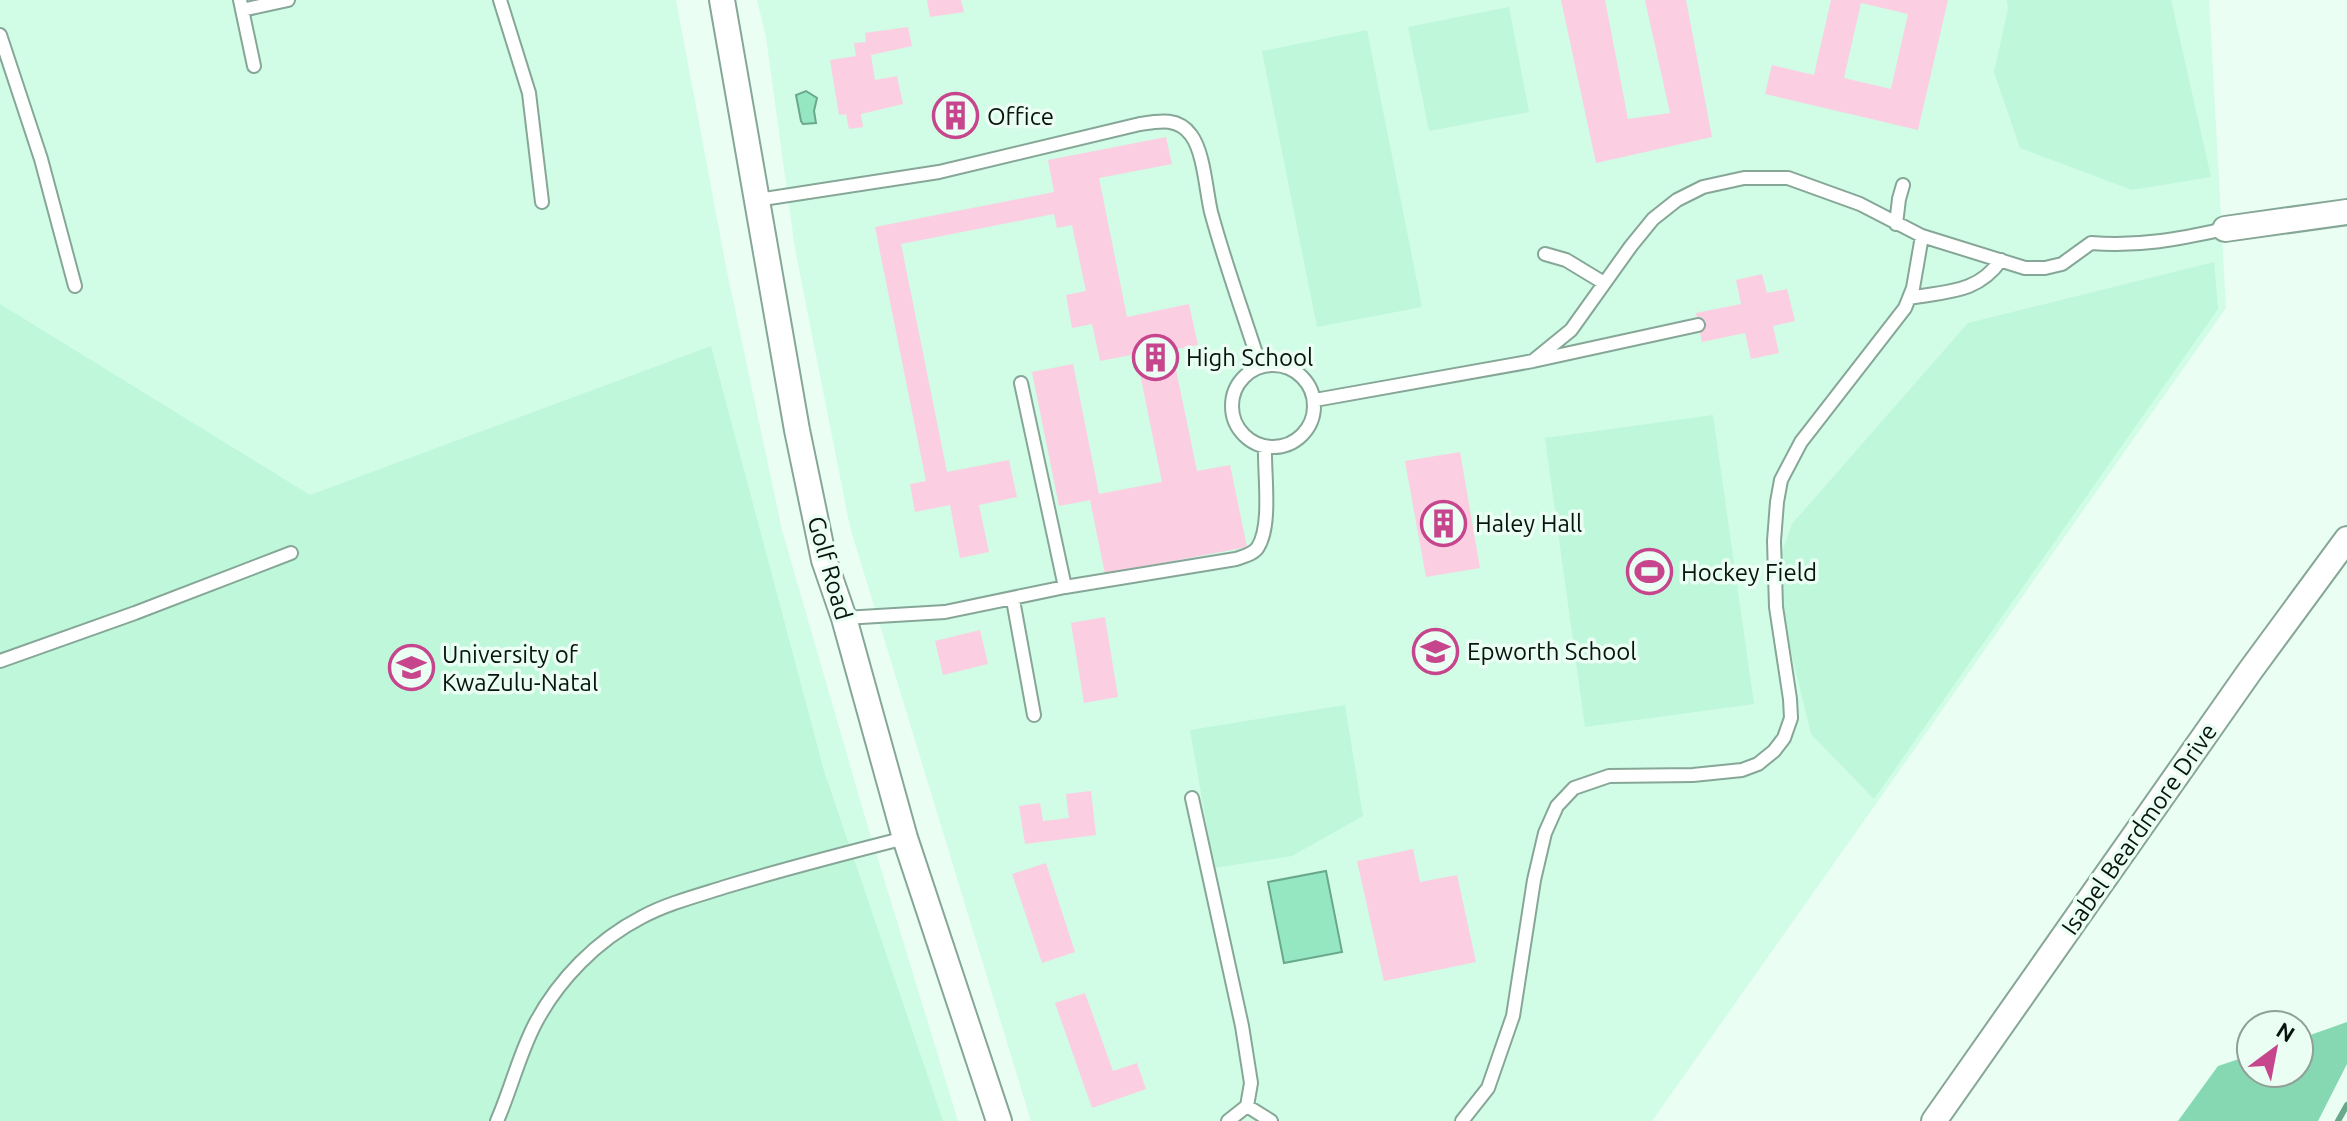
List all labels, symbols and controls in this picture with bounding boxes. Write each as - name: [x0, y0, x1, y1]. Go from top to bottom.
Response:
- building icon: Office: [932, 92, 980, 140]
- place label: Office: [987, 103, 1054, 130]
- building icon: High School: [1131, 333, 1179, 381]
- place label: High School: [1186, 344, 1313, 371]
- building icon: Haley Hall: [1420, 499, 1468, 547]
- place label: Haley Hall: [1475, 510, 1582, 537]
- street label: Golf Road: [802, 513, 858, 623]
- sports icon: Hockey Field: [1626, 548, 1674, 596]
- place label: Hockey Field: [1681, 559, 1817, 586]
- school or university icon: Epworth School: [1412, 627, 1460, 675]
- place label: Epworth School: [1467, 638, 1637, 665]
- place label: University of KwaZulu-Natal: [442, 641, 598, 696]
- school or university icon: University of KwaZulu-Natal: [387, 644, 435, 692]
- street label: Isabel Beardmore Drive: [2056, 718, 2222, 940]
- north arrow: [2235, 1009, 2315, 1089]
- text: N: [2272, 1017, 2299, 1047]

